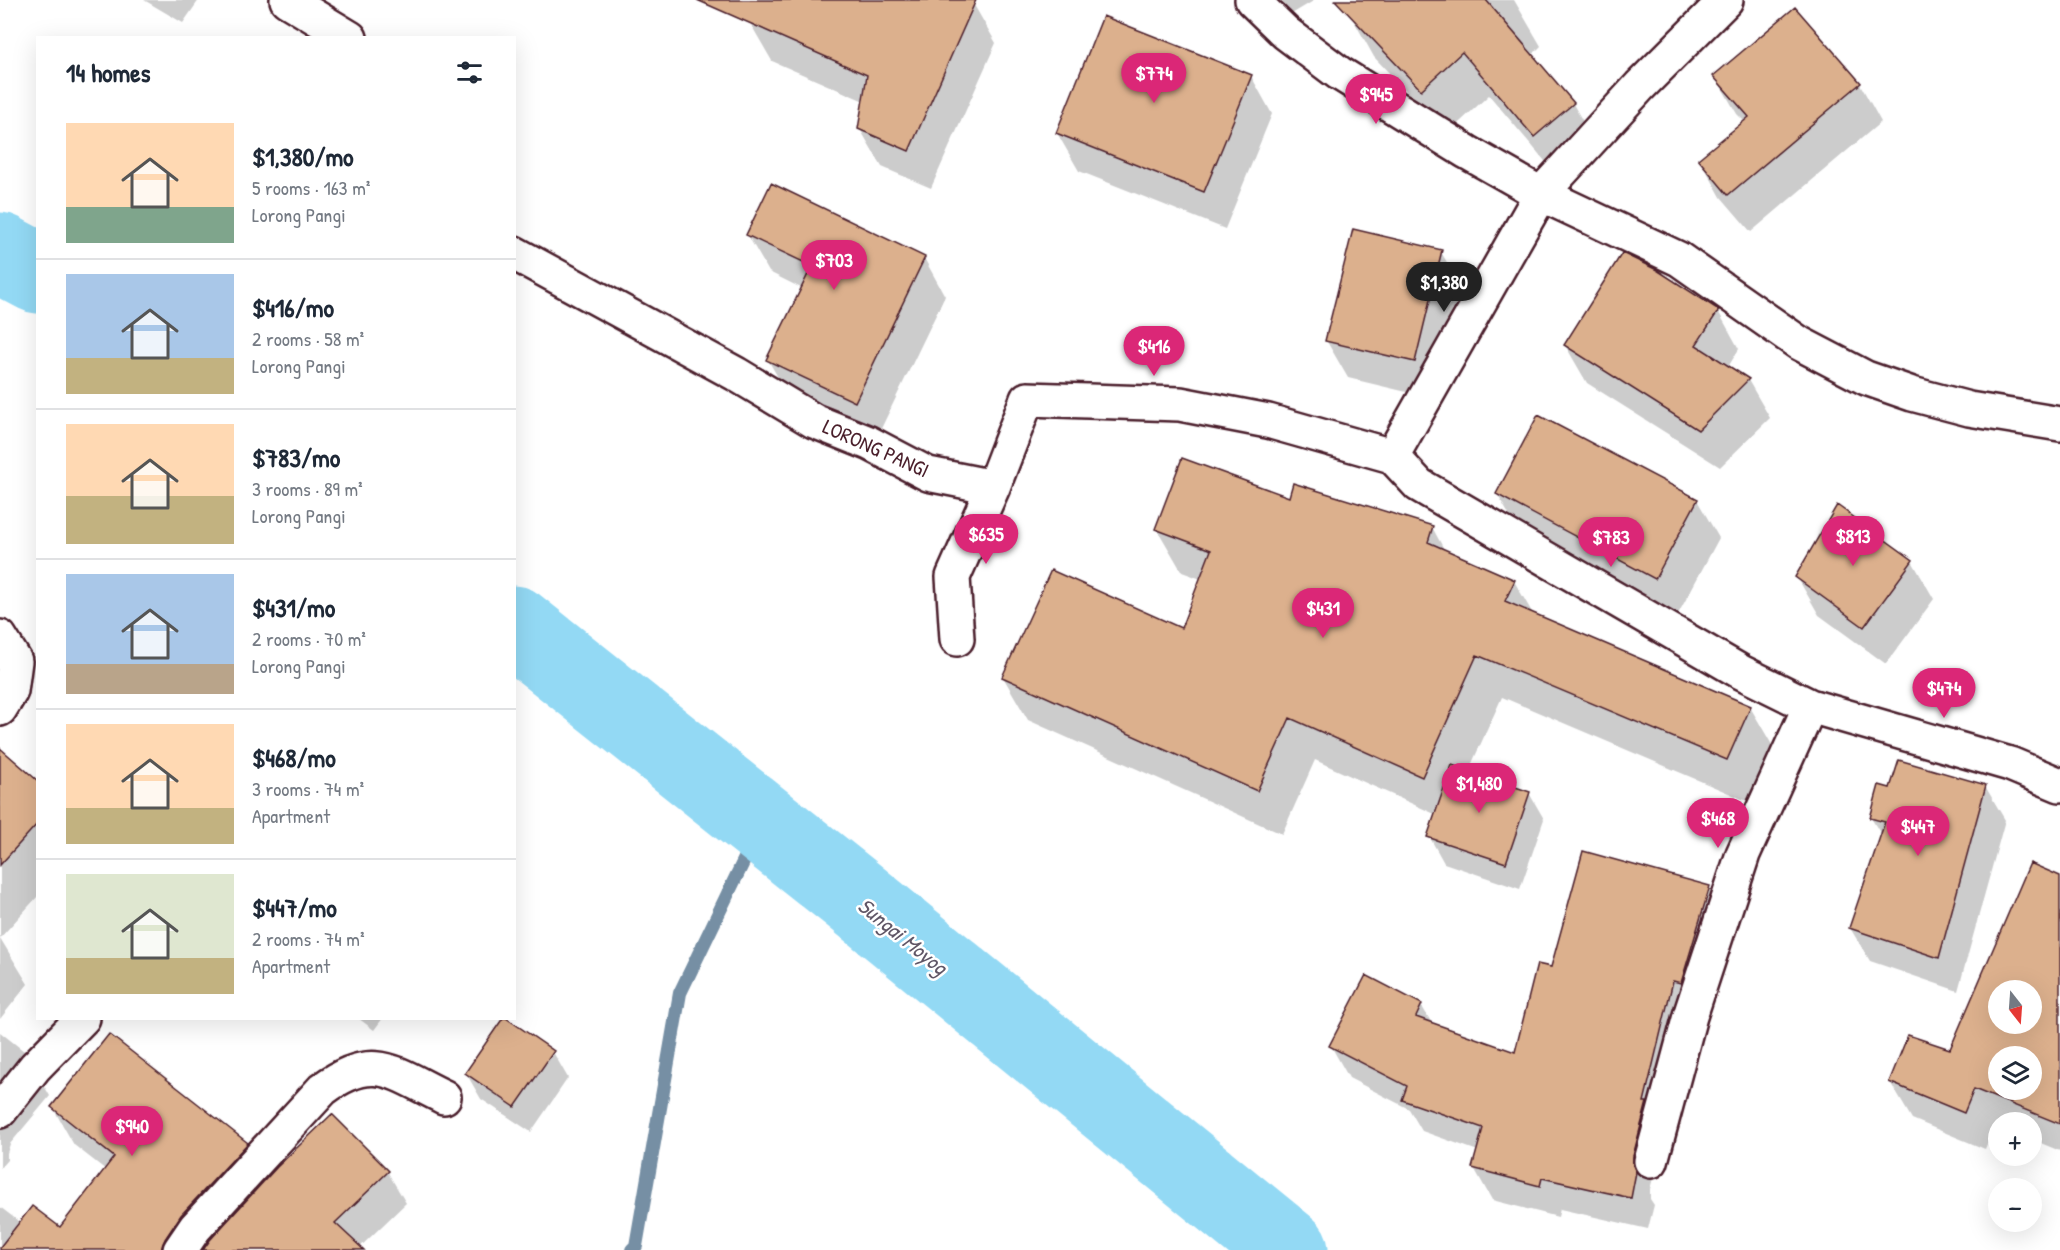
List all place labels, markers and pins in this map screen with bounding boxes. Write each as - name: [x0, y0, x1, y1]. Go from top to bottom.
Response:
- pin: $774: [1118, 53, 1190, 104]
- pin: $945: [1340, 74, 1412, 125]
- pin: $703: [798, 240, 870, 291]
- pin: $1,380: [1395, 262, 1493, 313]
- pin: $416: [1118, 326, 1190, 377]
- pin: $635: [950, 514, 1022, 565]
- pin: $813: [1817, 516, 1889, 567]
- pin: $783: [1575, 517, 1647, 568]
- pin: $431: [1287, 588, 1359, 639]
- pin: $474: [1908, 668, 1980, 719]
- pin: $1,480: [1430, 763, 1528, 814]
- pin: $468: [1682, 798, 1754, 849]
- pin: $447: [1882, 806, 1954, 857]
- pin: $940: [96, 1106, 168, 1157]

